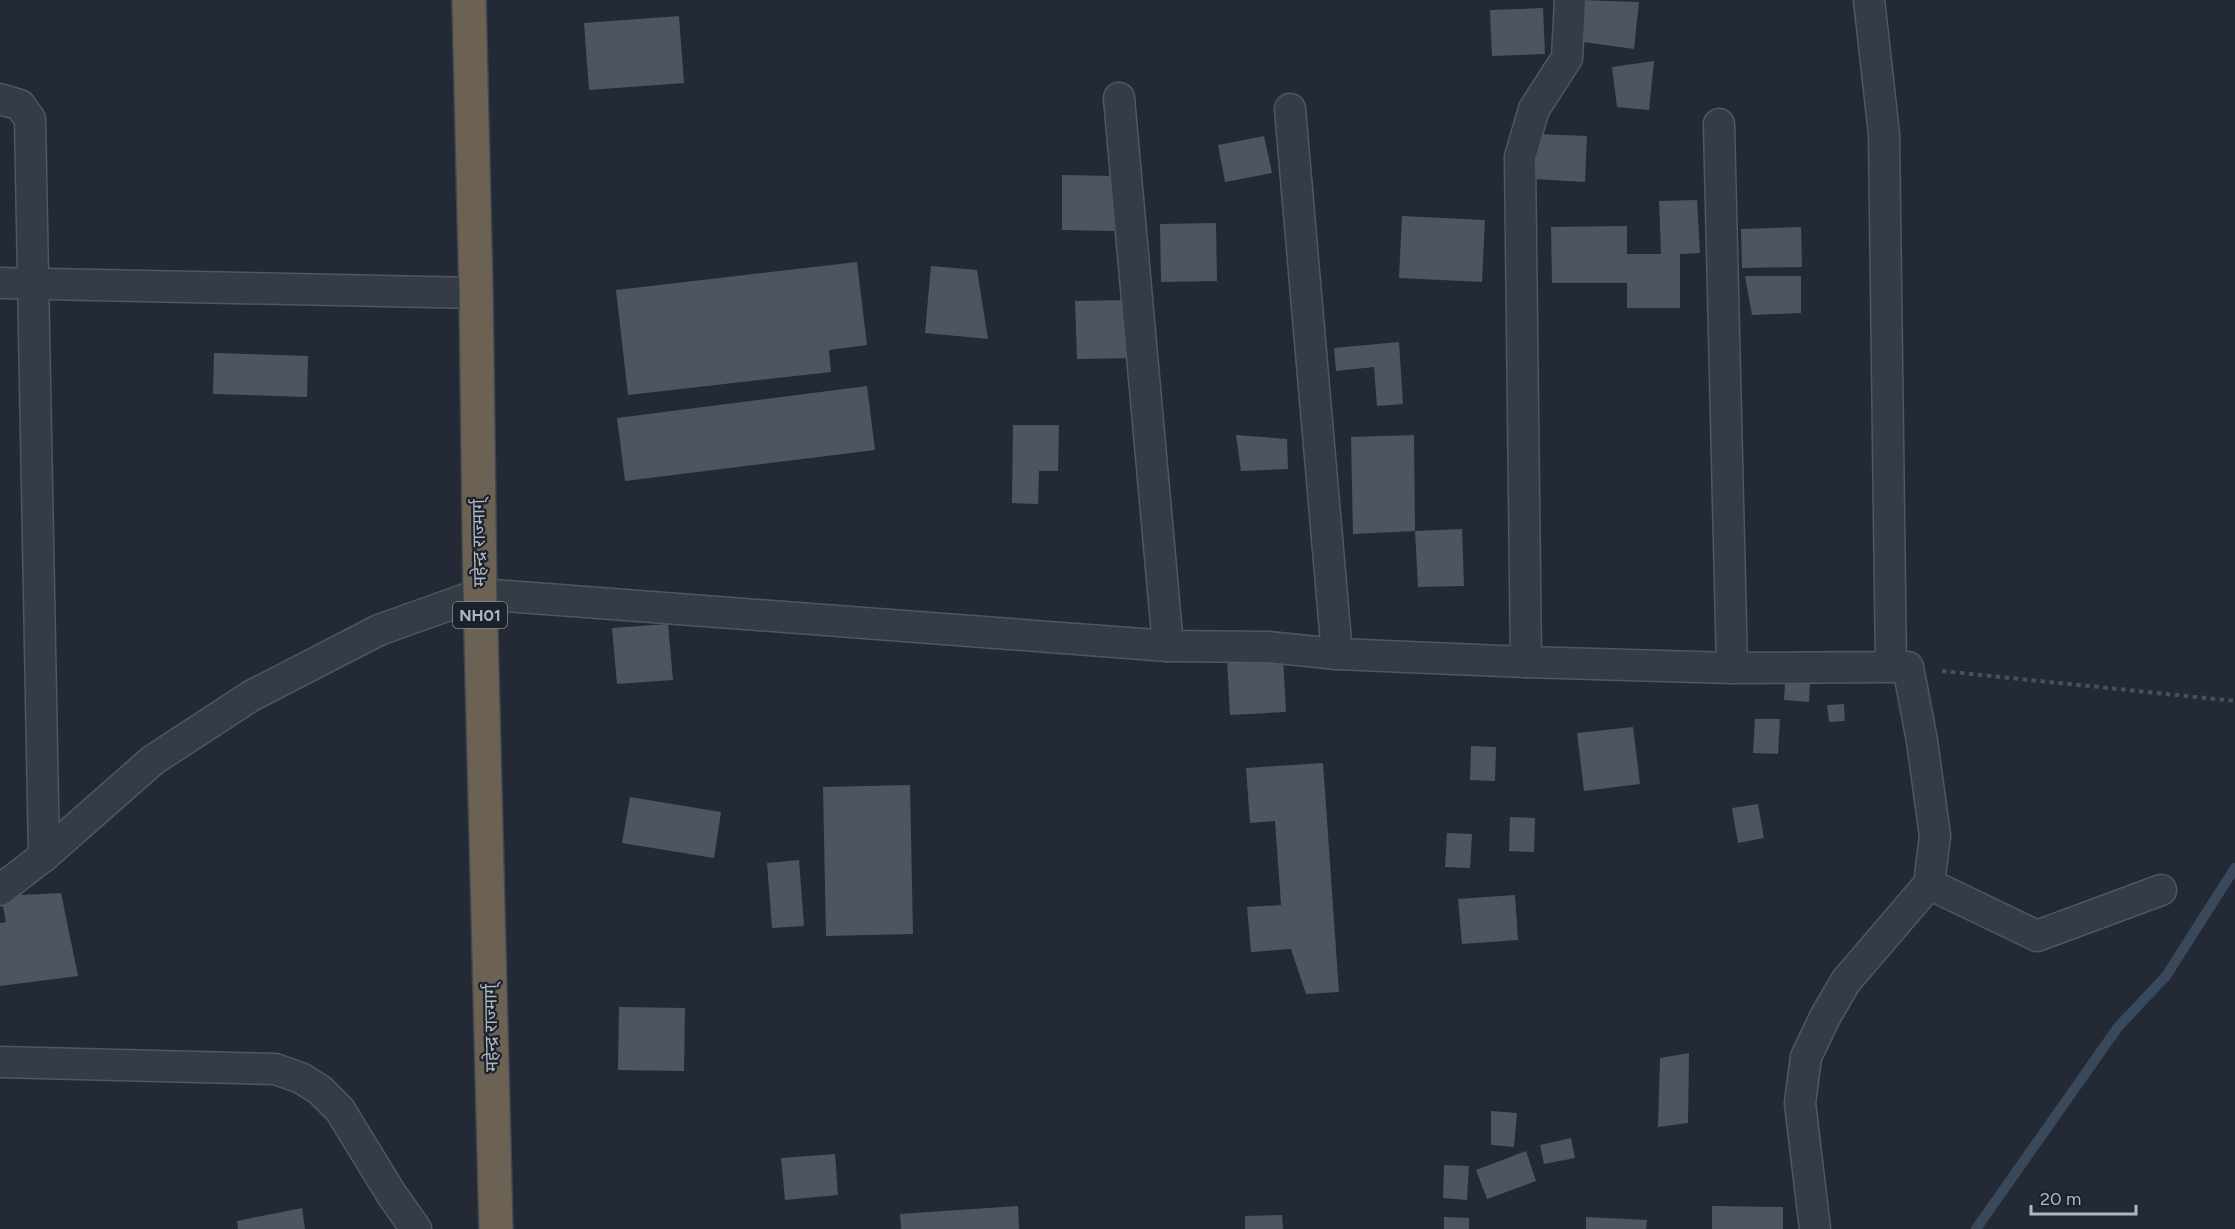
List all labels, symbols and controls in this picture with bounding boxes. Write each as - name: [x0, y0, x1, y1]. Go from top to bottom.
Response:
- street label: महेन्द्र राज्मार्ग्: [467, 496, 491, 587]
- road number: NH01: [453, 602, 507, 628]
- street label: महेन्द्र राज्मार्ग्: [479, 981, 503, 1072]
- scale bar: [2031, 1178, 2136, 1216]
- text: 20 m: [2040, 1188, 2081, 1210]

